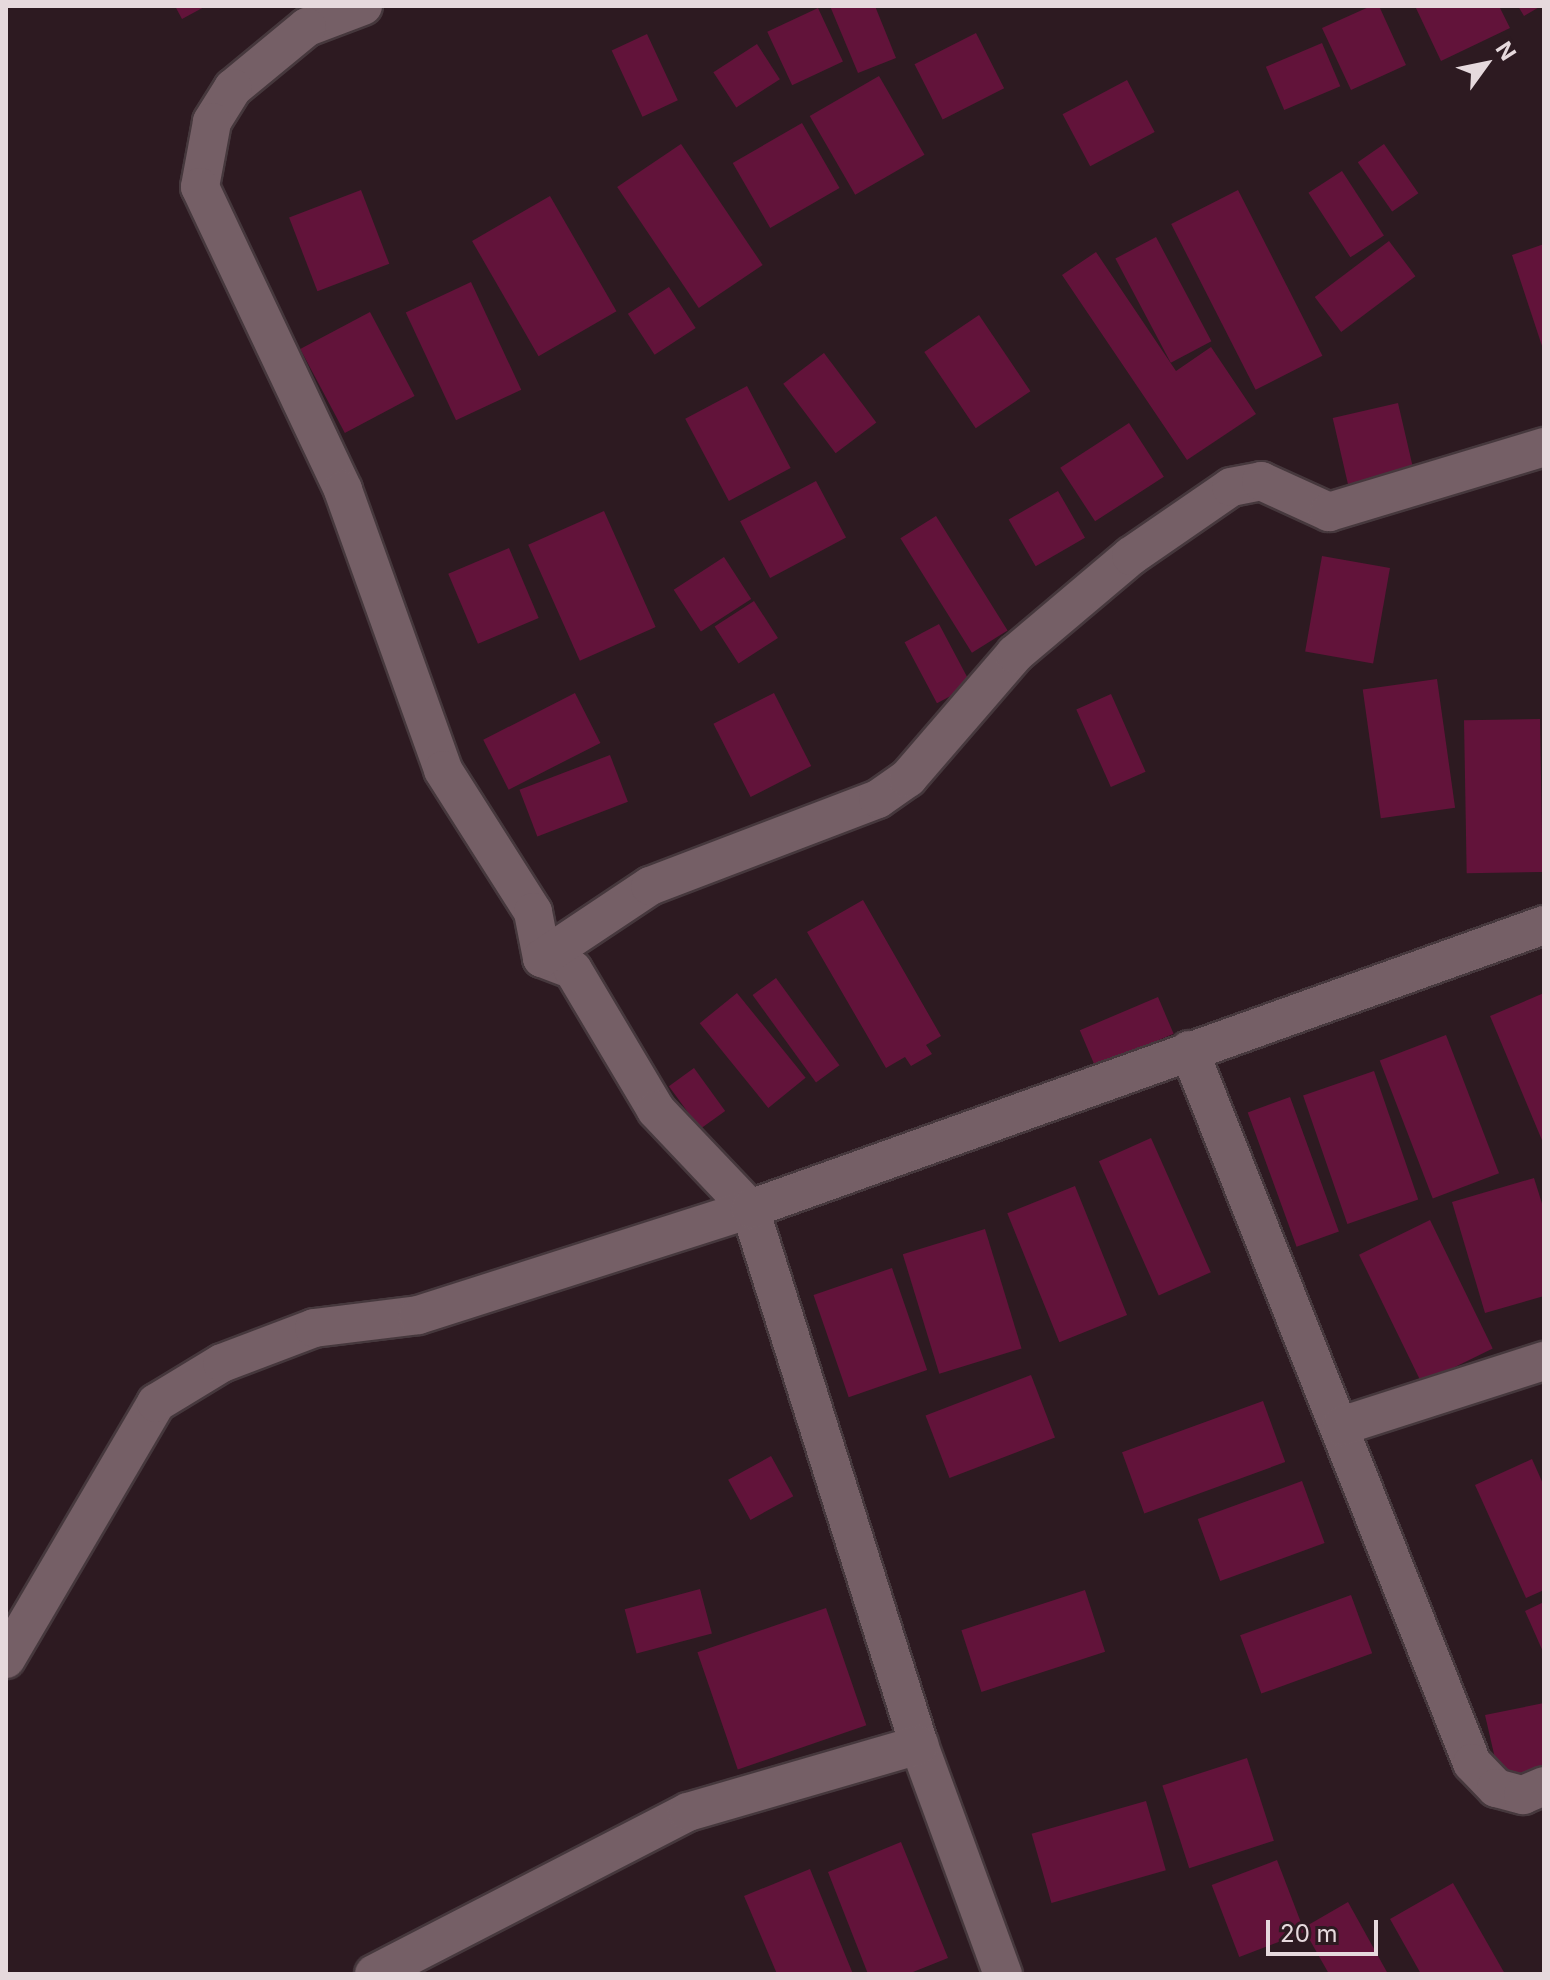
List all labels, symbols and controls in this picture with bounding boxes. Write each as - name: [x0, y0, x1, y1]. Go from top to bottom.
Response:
- north arrow: [1446, 24, 1526, 104]
- text: N: [1491, 37, 1522, 65]
- scale bar: [1270, 1904, 1382, 1954]
- text: 20 m: [1280, 1919, 1338, 1948]

